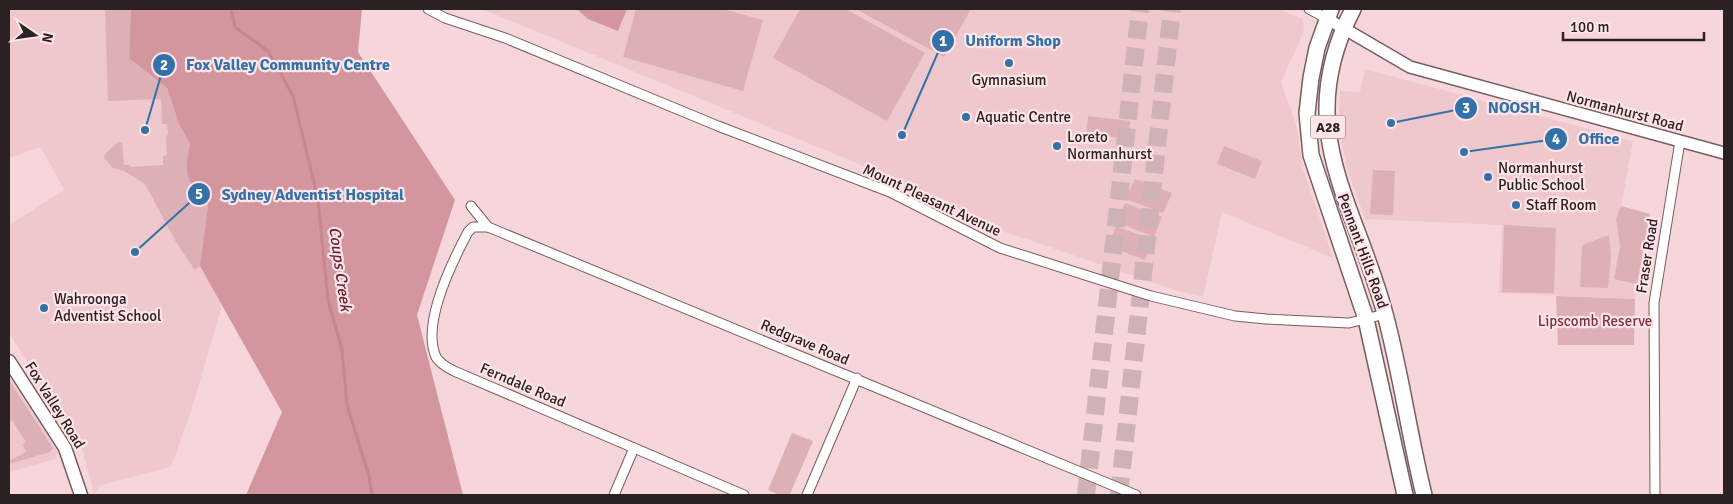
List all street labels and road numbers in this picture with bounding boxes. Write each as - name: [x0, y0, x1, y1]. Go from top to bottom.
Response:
- street label: Normanhurst Road: [1565, 87, 1686, 135]
- road number: A28: [1310, 115, 1346, 138]
- street label: Mount Pleasant Avenue: [860, 160, 1004, 240]
- street label: Pennant Hills Road: [1334, 191, 1392, 311]
- street label: Fraser Road: [1632, 217, 1662, 295]
- street label: Redgrave Road: [758, 315, 852, 369]
- street label: Fox Valley Road: [21, 358, 89, 452]
- street label: Ferndale Road: [477, 359, 569, 411]

